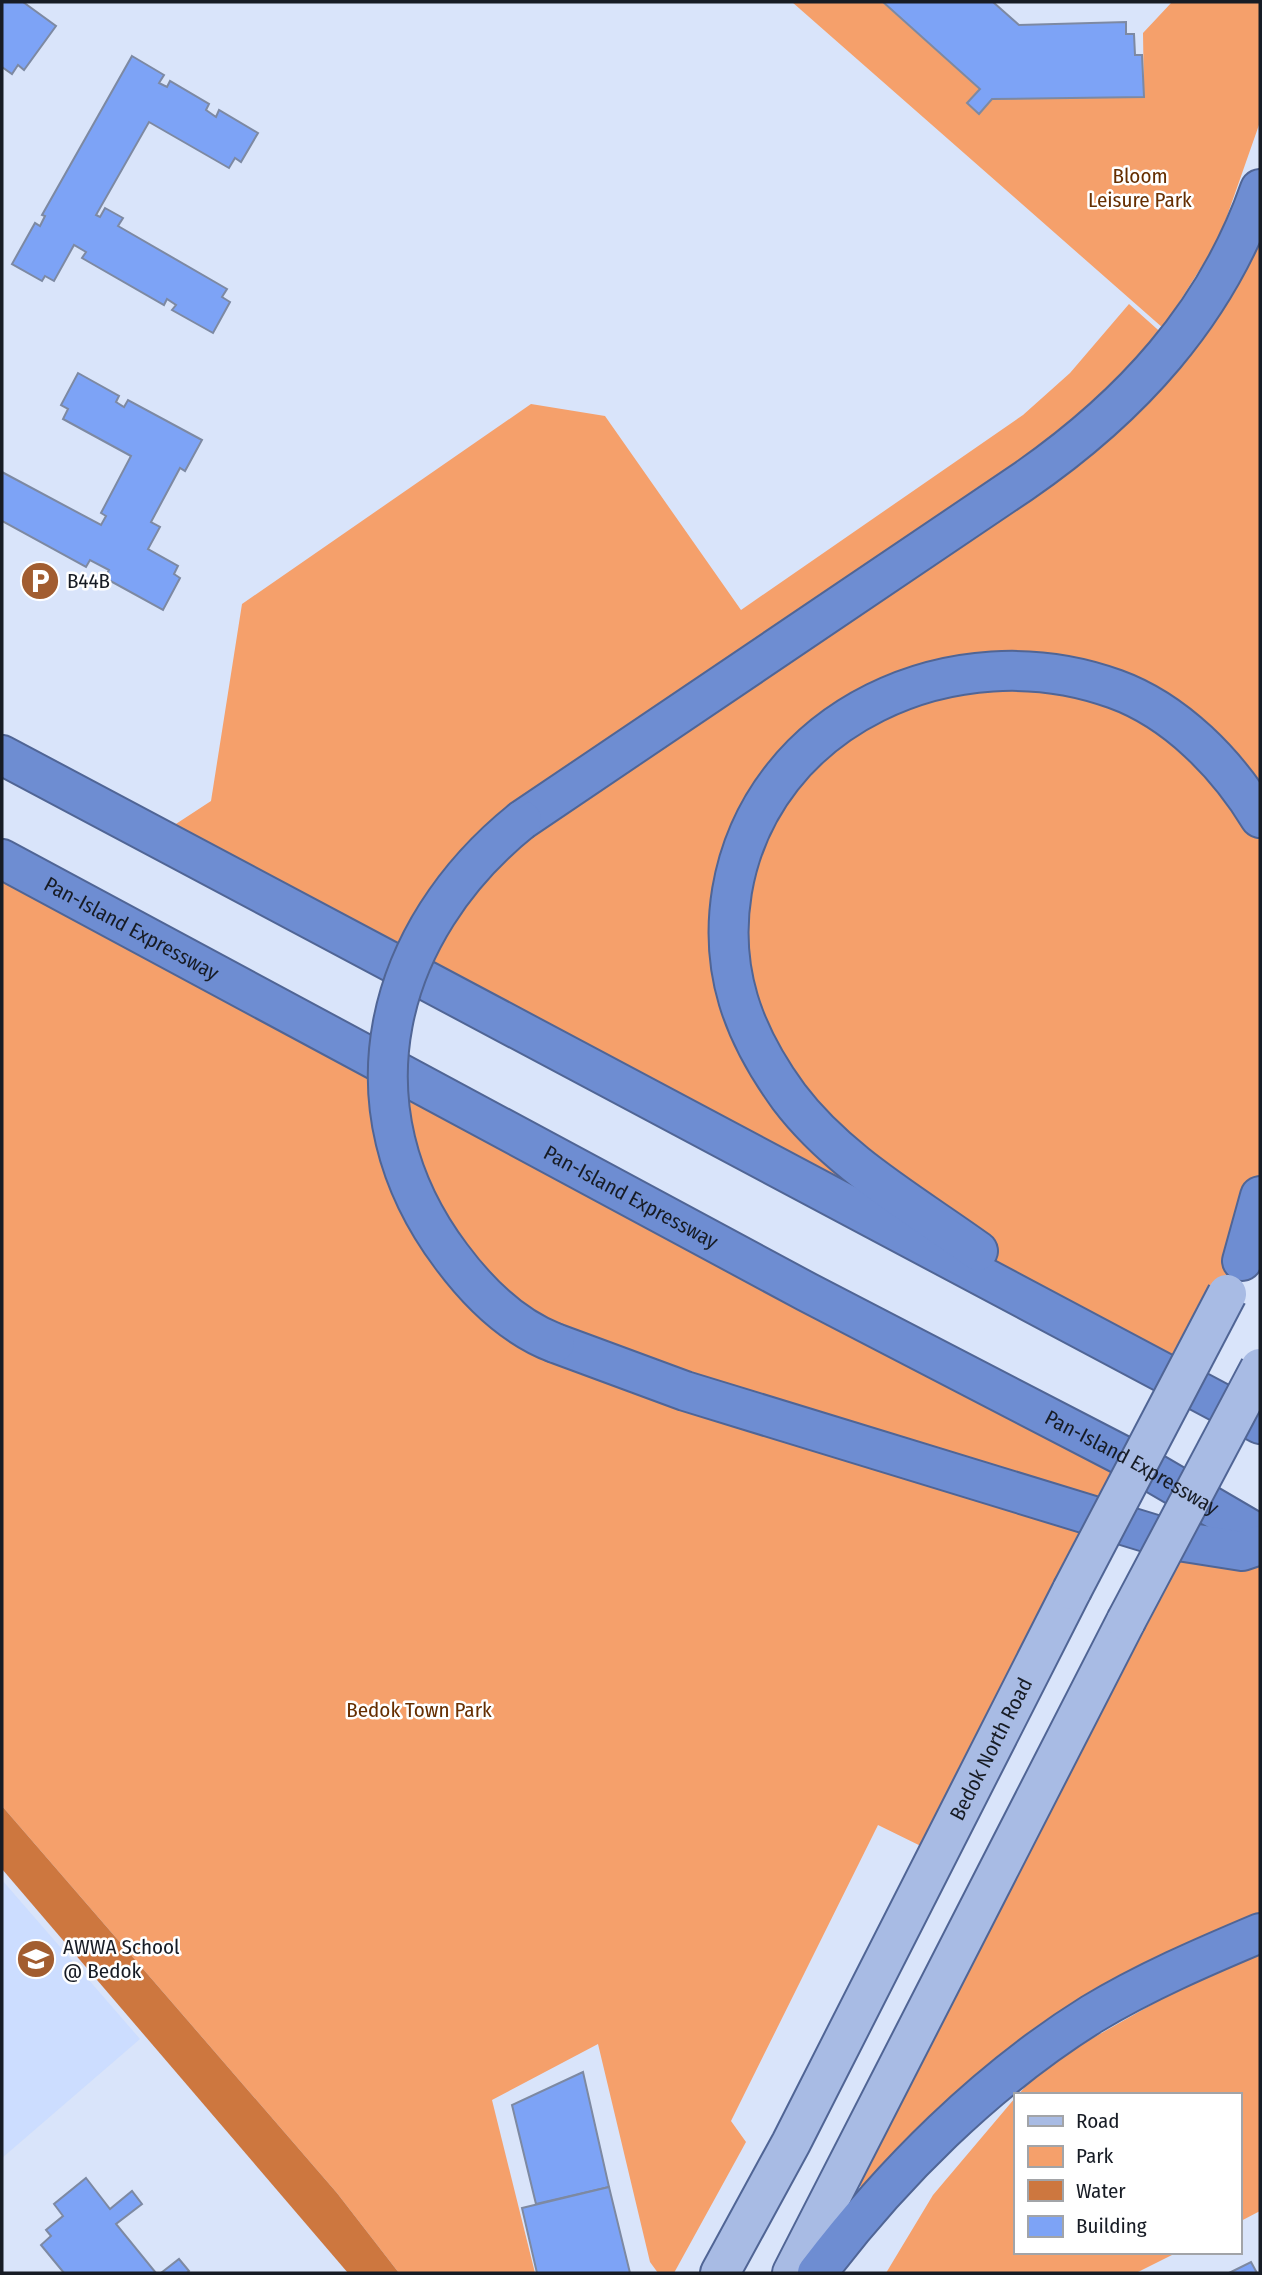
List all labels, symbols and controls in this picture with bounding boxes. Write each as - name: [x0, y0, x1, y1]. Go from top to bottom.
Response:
- park label: Bloom Leisure Park: [1088, 163, 1192, 213]
- parking icon: B44B: [19, 560, 61, 602]
- place label: B44B: [67, 568, 110, 594]
- street label: Pan-Island Expressway: [40, 871, 224, 986]
- street label: Pan-Island Expressway: [539, 1140, 723, 1255]
- street label: Pan-Island Expressway: [1041, 1405, 1224, 1521]
- street label: Bedok North Road: [944, 1673, 1038, 1825]
- park label: Bedok Town Park: [346, 1697, 492, 1723]
- place label: AWWA School @ Bedok: [63, 1934, 180, 1984]
- school or university icon: AWWA School @ Bedok: [15, 1938, 57, 1980]
- legend: [1014, 2093, 1241, 2254]
- text: Road: [1076, 2108, 1120, 2134]
- text: Park: [1076, 2143, 1114, 2169]
- text: Water: [1076, 2178, 1126, 2204]
- text: Building: [1076, 2213, 1147, 2239]

